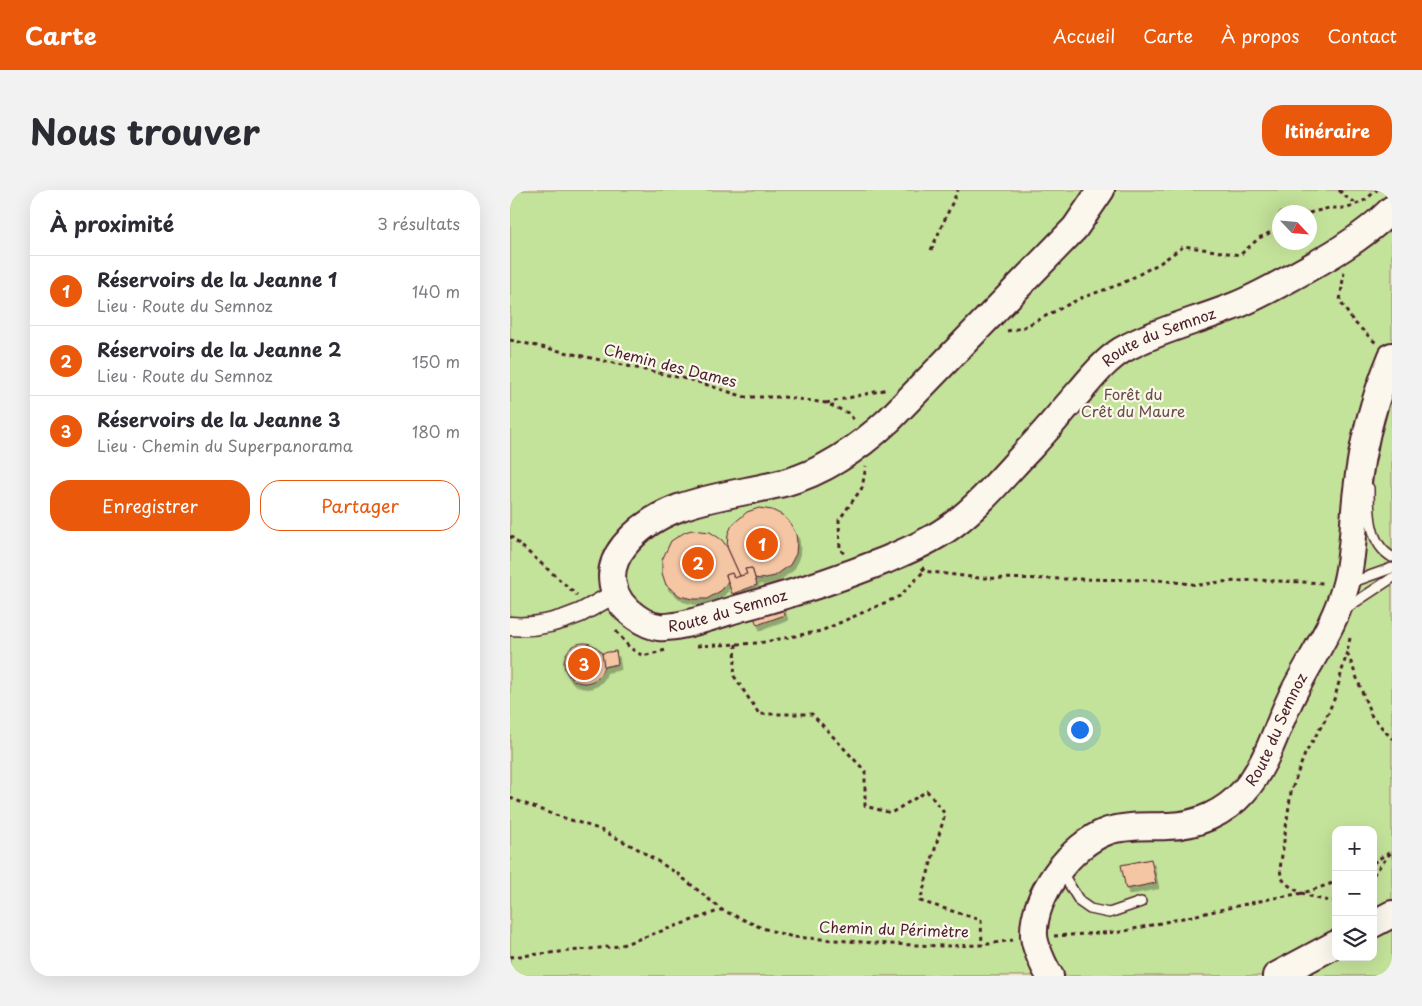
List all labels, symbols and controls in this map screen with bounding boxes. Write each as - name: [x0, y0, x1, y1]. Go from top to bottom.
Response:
- text: Carte: [25, 17, 97, 53]
- text: Accueil: [1053, 22, 1115, 49]
- text: Carte: [1143, 22, 1193, 49]
- text: À propos: [1221, 22, 1299, 49]
- text: Contact: [1327, 22, 1397, 49]
- text: Nous trouver: [30, 104, 260, 157]
- button: Itinéraire: [1262, 105, 1392, 156]
- north arrow: [1272, 205, 1317, 250]
- text: À proximité: [50, 207, 174, 239]
- text: 3 résultats: [377, 211, 460, 235]
- text: Réservoirs de la Jeanne 1: [97, 265, 337, 293]
- text: 1: [62, 279, 70, 303]
- text: 140 m: [412, 279, 460, 303]
- text: Lieu · Route du Semnoz: [97, 293, 273, 317]
- street label: Route du Semnoz: [1096, 301, 1219, 371]
- text: Réservoirs de la Jeanne 2: [97, 335, 341, 363]
- street label: Chemin des Dames: [601, 337, 739, 392]
- text: 2: [60, 349, 72, 373]
- text: 150 m: [412, 349, 460, 373]
- text: Lieu · Route du Semnoz: [97, 363, 273, 387]
- park label: Forêt du Crêt du Maure: [1081, 382, 1185, 422]
- text: Réservoirs de la Jeanne 3: [97, 405, 341, 433]
- text: 3: [61, 419, 71, 443]
- text: 180 m: [412, 419, 460, 443]
- text: Lieu · Chemin du Superpanorama: [97, 433, 353, 457]
- button: Enregistrer: [50, 480, 250, 531]
- button: Partager: [260, 480, 460, 531]
- pin: 1: [746, 525, 778, 563]
- pin: 2: [682, 544, 714, 582]
- street label: Route du Semnoz: [666, 582, 790, 637]
- pin: 3: [568, 645, 600, 683]
- street label: Route du Semnoz: [1239, 668, 1312, 790]
- your location: [1067, 717, 1093, 743]
- map controls: [1332, 826, 1377, 961]
- button: +: [1332, 826, 1377, 871]
- button: −: [1332, 871, 1377, 916]
- street label: Chemin du Périmètre: [819, 914, 969, 943]
- button: layers: [1332, 916, 1377, 961]

